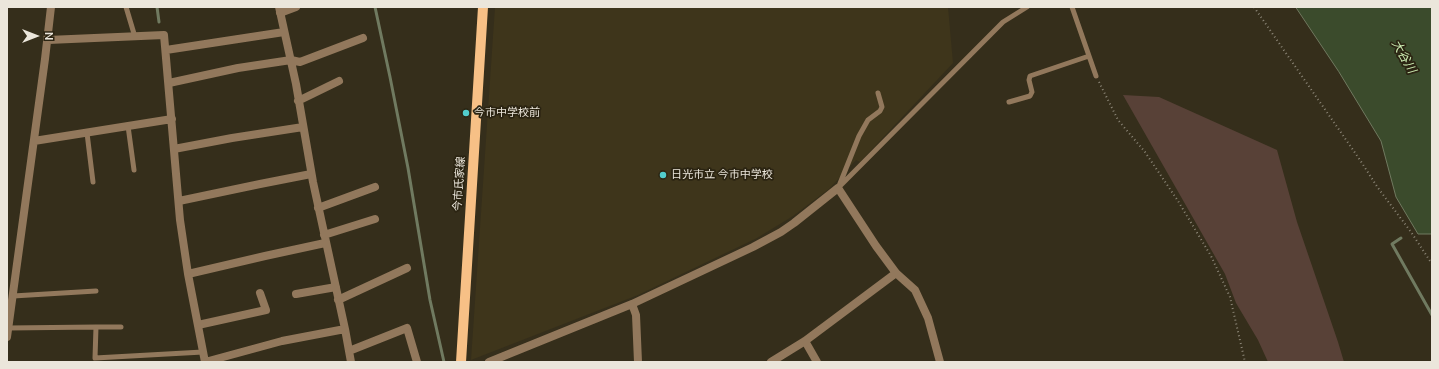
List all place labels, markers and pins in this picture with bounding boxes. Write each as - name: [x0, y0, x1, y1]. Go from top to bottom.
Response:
- place label: 今市中学校前: [474, 106, 540, 120]
- marker: 今市中学校前: [461, 108, 471, 118]
- place label: 日光市立 今市中学校: [671, 168, 773, 182]
- marker: 日光市立 今市中学校: [658, 170, 668, 180]

